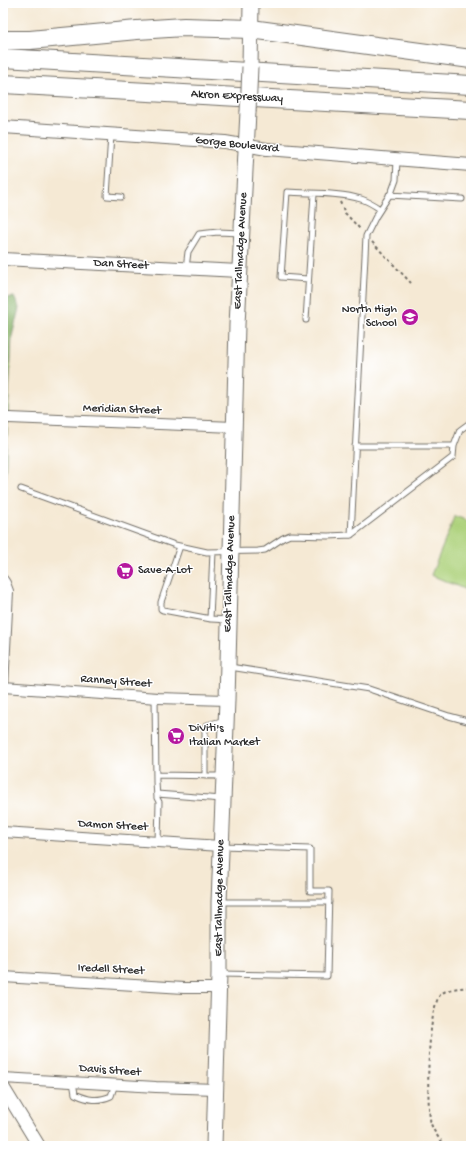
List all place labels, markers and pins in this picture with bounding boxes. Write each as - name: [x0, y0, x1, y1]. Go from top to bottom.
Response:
- place label: North High School: [342, 303, 398, 331]
- school or university icon: North High School: [400, 307, 420, 327]
- supermarket icon: Save-A-Lot: [115, 561, 135, 581]
- place label: Save-A-Lot: [138, 564, 193, 578]
- place label: DiViti's Italian Market: [188, 722, 261, 750]
- supermarket icon: DiViti's Italian Market: [166, 726, 186, 746]

